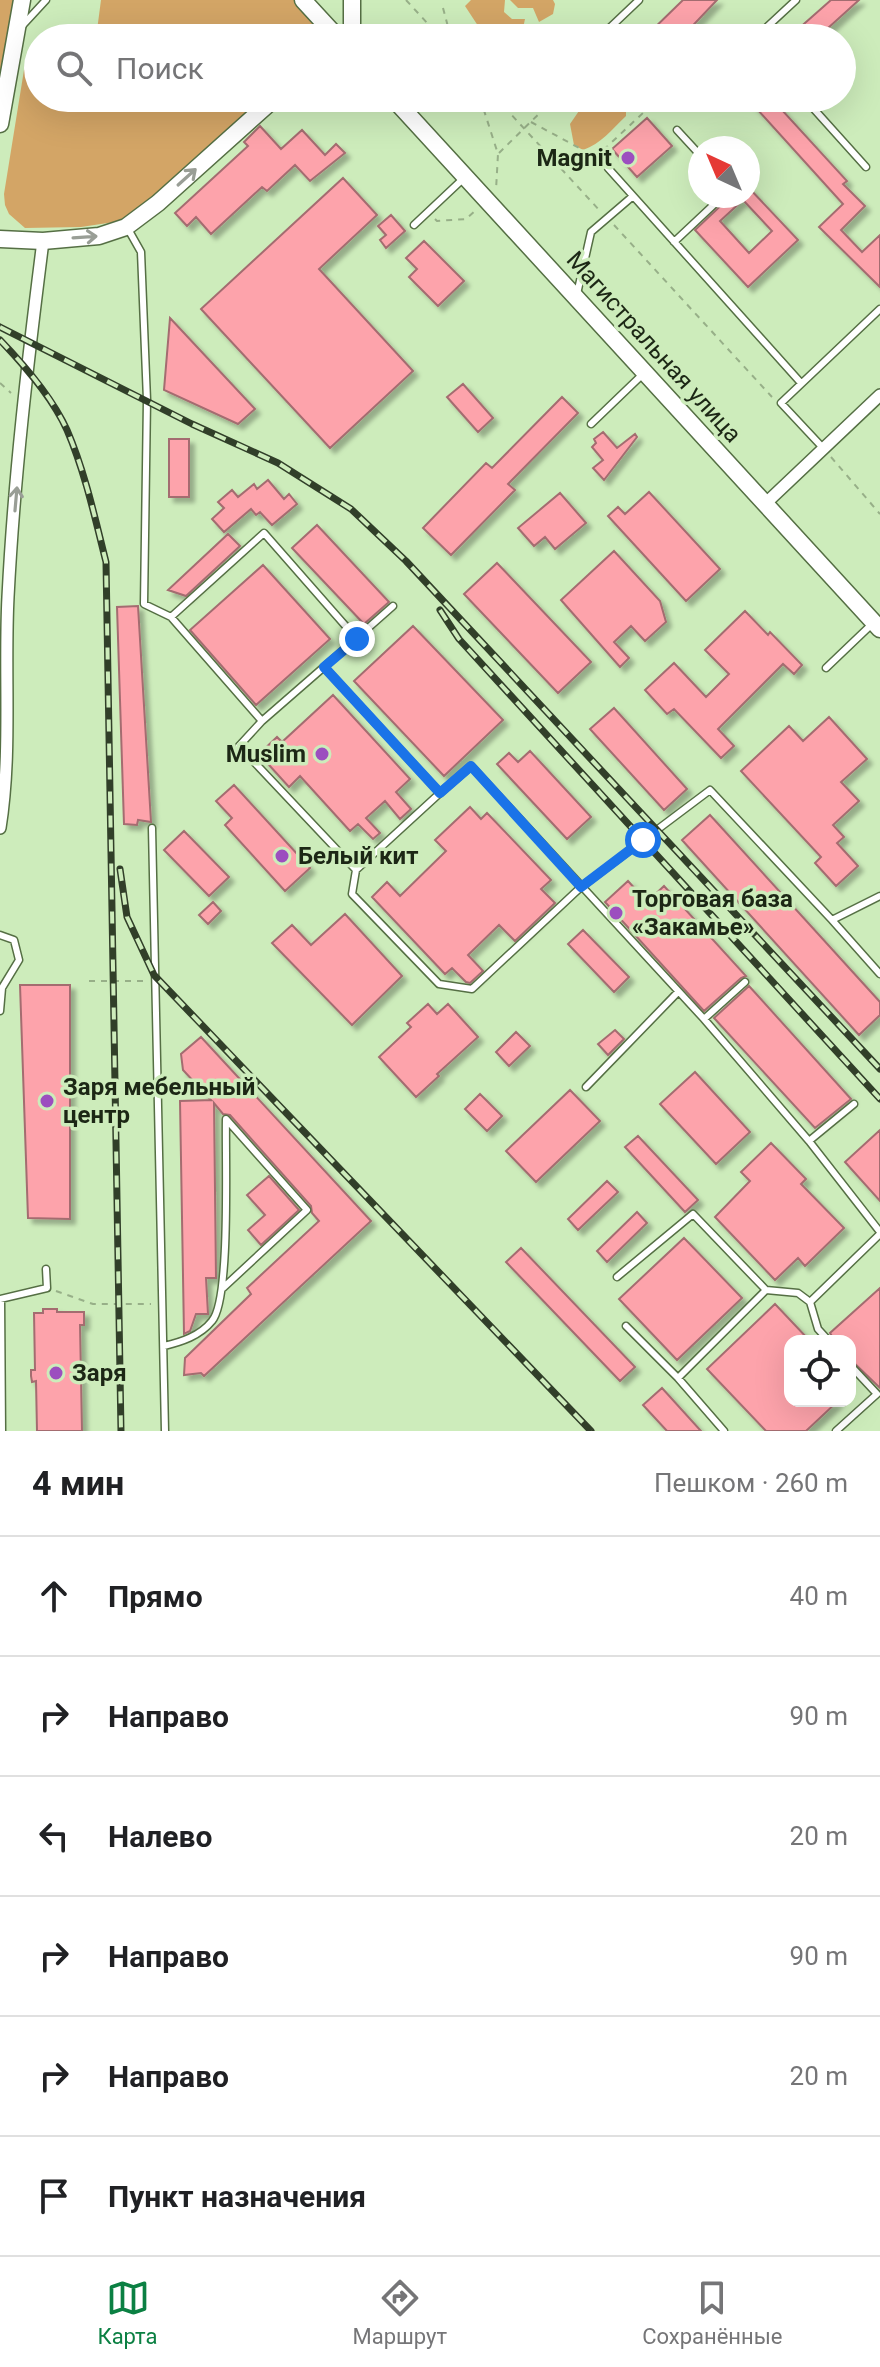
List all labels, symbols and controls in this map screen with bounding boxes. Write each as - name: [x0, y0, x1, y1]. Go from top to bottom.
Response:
- search box: [24, 24, 856, 112]
- icon: search: [52, 46, 96, 90]
- text: Поиск: [116, 51, 204, 86]
- north arrow: [688, 136, 760, 208]
- place label: Magnit: [537, 144, 612, 172]
- marker: Magnit: [619, 149, 637, 167]
- one-way arrow: [176, 168, 196, 186]
- one-way arrow: [71, 229, 98, 244]
- street label: Магистральная улица: [561, 246, 747, 448]
- one-way arrow: [9, 486, 24, 513]
- route end: [339, 621, 375, 657]
- place label: Muslim: [226, 740, 306, 768]
- marker: Muslim: [313, 745, 331, 763]
- route start: [625, 822, 661, 858]
- place label: Белый кит: [298, 842, 418, 870]
- marker: Белый кит: [273, 847, 291, 865]
- place label: Торговая база «Закамье»: [632, 885, 793, 941]
- marker: Торговая база «Закамье»: [607, 904, 625, 922]
- place label: Заря мебельный центр: [63, 1073, 255, 1129]
- marker: Заря мебельный центр: [38, 1092, 56, 1110]
- map controls: [784, 1335, 856, 1407]
- button: locate: [784, 1335, 856, 1407]
- place label: Заря: [72, 1359, 127, 1387]
- marker: Заря: [47, 1364, 65, 1382]
- text: 4 мин: [32, 1463, 124, 1503]
- text: Пешком · 260 m: [654, 1468, 848, 1498]
- icon: ahead: [32, 1574, 76, 1618]
- text: Прямо: [108, 1579, 203, 1614]
- text: 40 m: [790, 1581, 848, 1611]
- icon: right: [32, 1694, 76, 1738]
- text: Направо: [108, 1699, 229, 1734]
- text: 90 m: [790, 1701, 848, 1731]
- icon: left: [32, 1814, 76, 1858]
- text: Налево: [108, 1819, 212, 1854]
- text: 20 m: [790, 1821, 848, 1851]
- icon: right: [32, 1934, 76, 1978]
- text: Направо: [108, 1939, 229, 1974]
- text: 90 m: [790, 1941, 848, 1971]
- icon: right: [32, 2054, 76, 2098]
- text: Направо: [108, 2059, 229, 2094]
- text: 20 m: [790, 2061, 848, 2091]
- icon: arrive: [32, 2174, 76, 2218]
- text: Пункт назначения: [108, 2179, 366, 2214]
- tab: Карта: [98, 2276, 158, 2349]
- tab: Маршрут: [353, 2276, 447, 2349]
- tab: Сохранённые: [642, 2276, 782, 2349]

